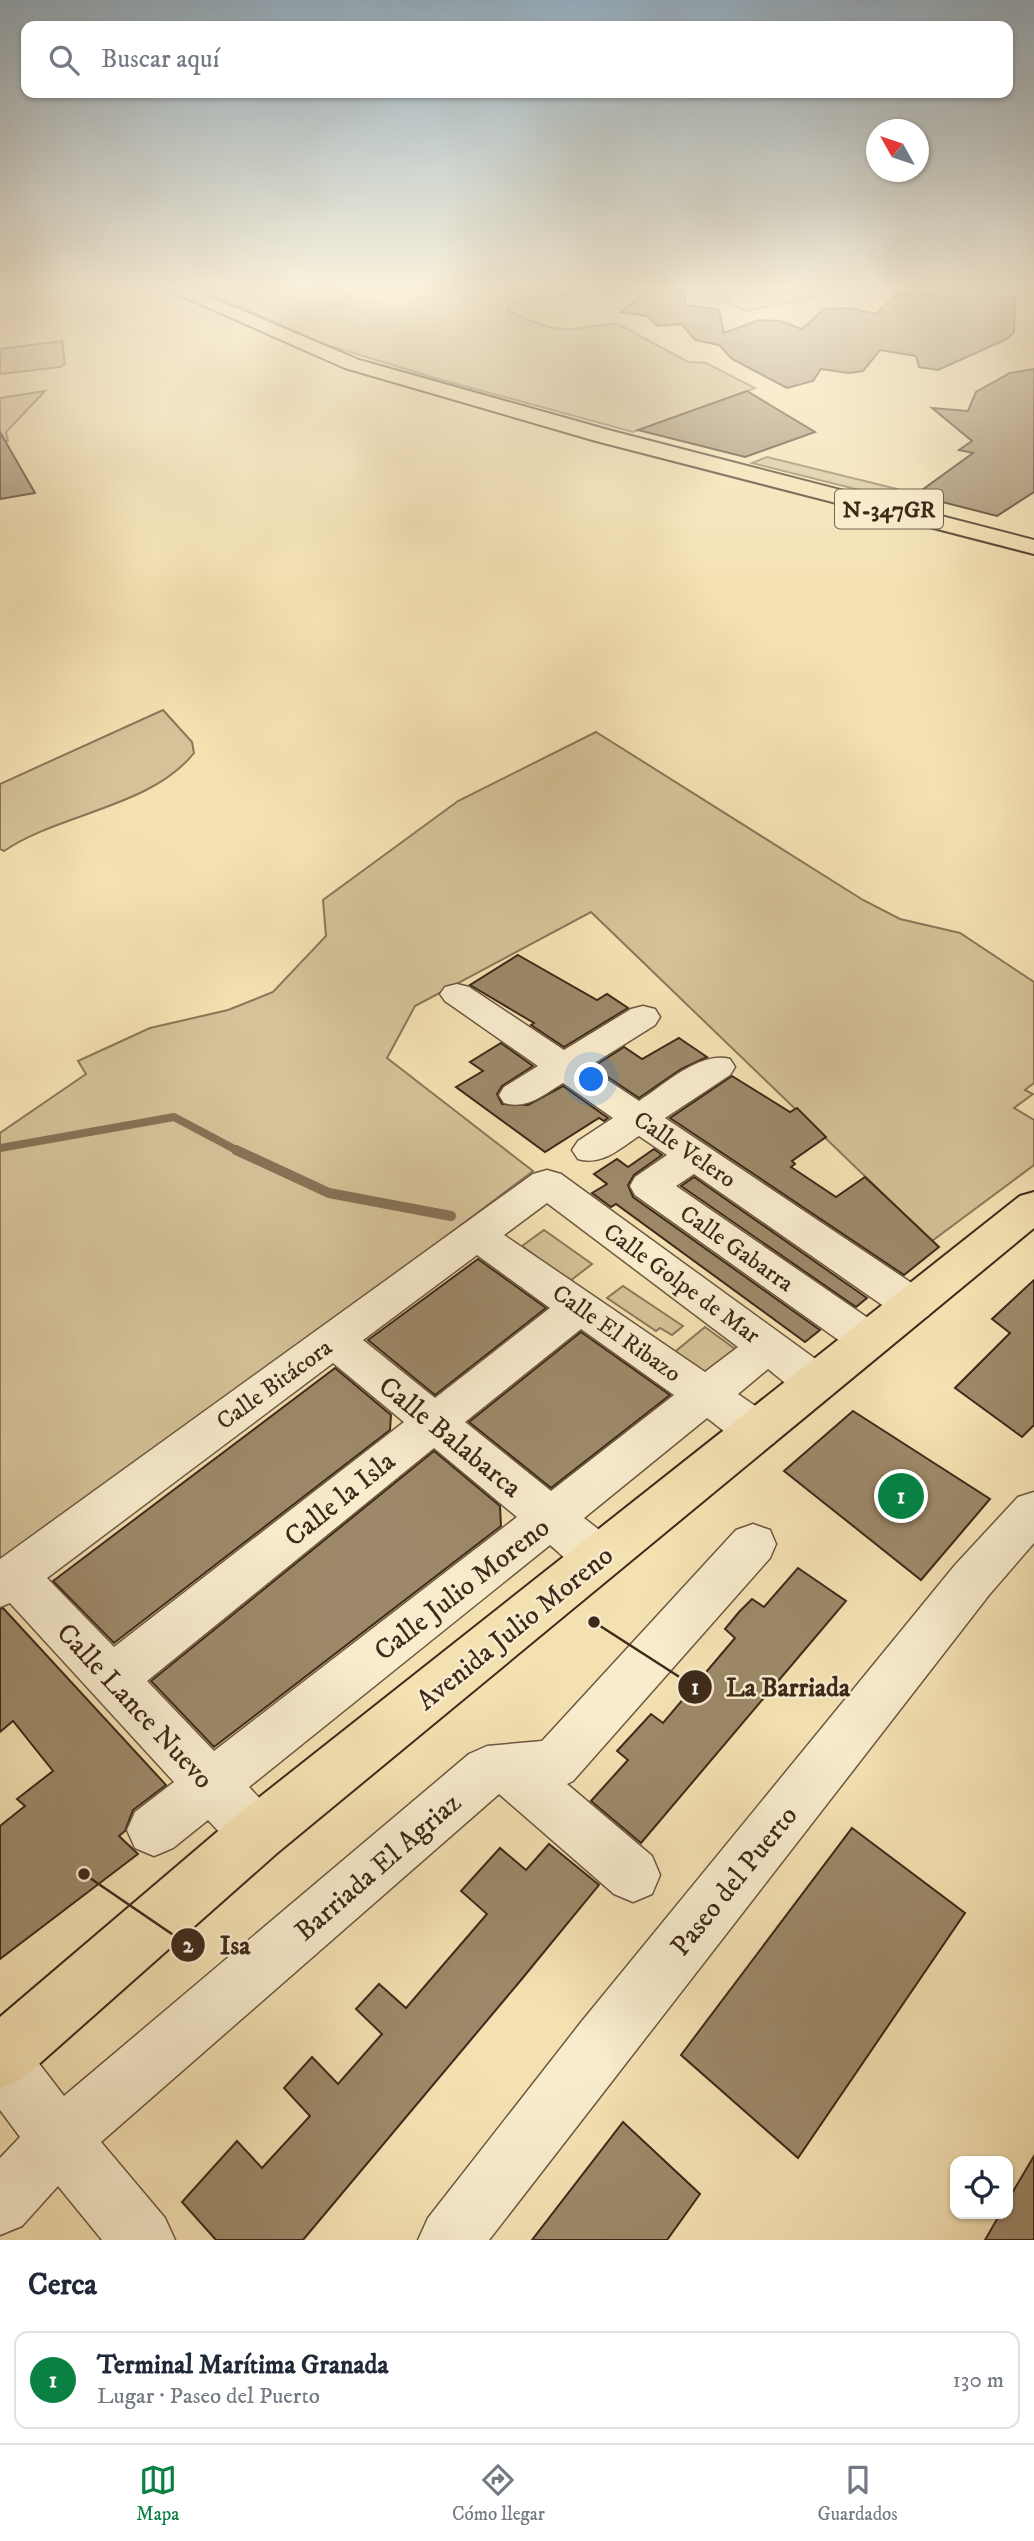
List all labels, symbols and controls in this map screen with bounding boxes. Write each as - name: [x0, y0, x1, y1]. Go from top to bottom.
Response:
- search box: [21, 21, 1013, 98]
- icon: search: [45, 41, 83, 79]
- text: Buscar aquí: [101, 43, 219, 76]
- north arrow: [866, 119, 929, 182]
- road number: N-347GR: [835, 489, 943, 528]
- your location: [574, 1062, 608, 1096]
- street label: Calle Velero: [628, 1105, 741, 1195]
- street label: Calle Gabarra: [674, 1199, 800, 1299]
- street label: Calle Golpe de Mar: [597, 1217, 766, 1351]
- street label: Calle El Ribazo: [546, 1278, 687, 1389]
- street label: Calle Bitácora: [211, 1332, 339, 1437]
- street label: Calle Balabarca: [371, 1369, 529, 1506]
- street label: Calle la Isla: [278, 1444, 402, 1554]
- pin: 1: [878, 1470, 924, 1522]
- street label: Calle Julio Moreno: [367, 1510, 557, 1669]
- street label: Avenida Julio Moreno: [409, 1538, 620, 1718]
- street label: Calle Lance Nuevo: [49, 1616, 221, 1796]
- callout: La Barriada: [677, 1663, 864, 1710]
- text: La Barriada: [726, 1672, 851, 1705]
- text: 1: [691, 1675, 699, 1701]
- street label: Barriada El Agriaz: [288, 1785, 468, 1949]
- street label: Paseo del Puerto: [663, 1799, 805, 1963]
- callout: Isa: [170, 1921, 264, 1968]
- text: Isa: [220, 1930, 251, 1963]
- text: 2: [183, 1933, 194, 1959]
- map controls: [950, 2156, 1013, 2219]
- button: locate: [950, 2156, 1013, 2219]
- text: Cerca: [28, 2267, 97, 2304]
- text: Terminal Marítima Granada: [97, 2349, 389, 2382]
- text: 1: [49, 2366, 57, 2395]
- text: 130 m: [952, 2366, 1004, 2395]
- text: Lugar · Paseo del Puerto: [97, 2382, 320, 2411]
- tab: Mapa: [136, 2461, 179, 2526]
- tab: Cómo llegar: [452, 2461, 545, 2526]
- tab: Guardados: [818, 2461, 898, 2526]

